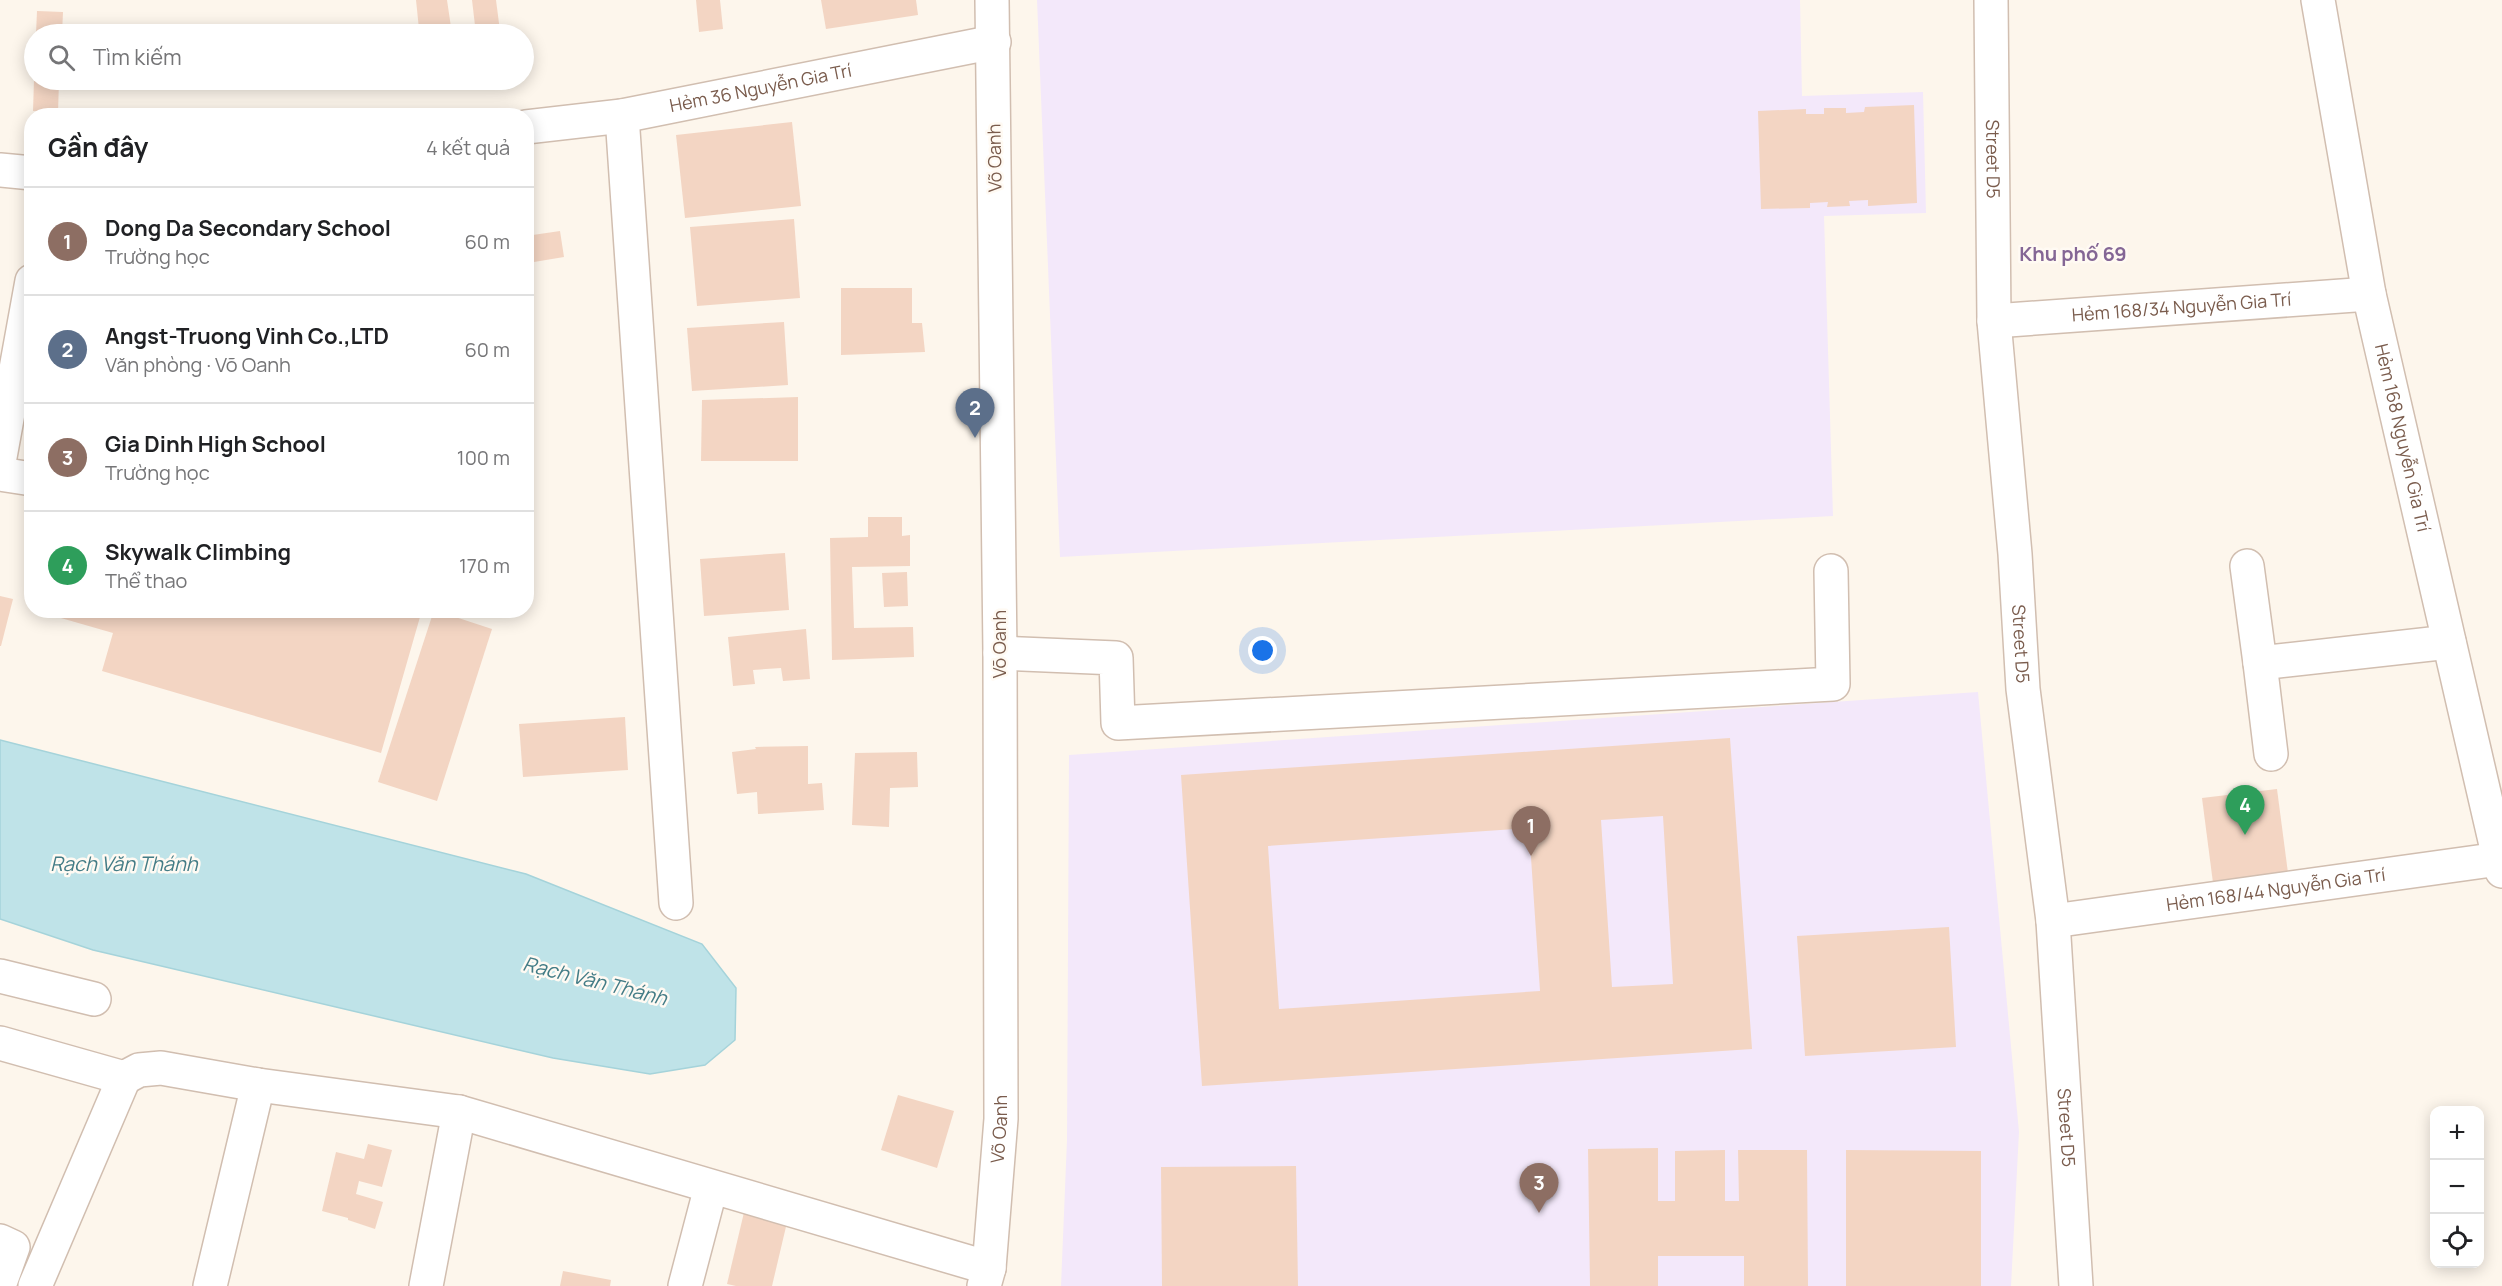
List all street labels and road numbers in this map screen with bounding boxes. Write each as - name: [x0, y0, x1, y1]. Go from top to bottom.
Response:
- street label: Hẻm 36 Nguyễn Gia Trí: [667, 58, 854, 117]
- street label: Street D5: [1981, 119, 2006, 199]
- street label: Võ Oanh: [981, 124, 1007, 192]
- street label: Hẻm 168/34 Nguyễn Gia Trí: [2071, 287, 2292, 326]
- street label: Hẻm 168 Nguyễn Gia Trí: [2370, 341, 2436, 534]
- street label: Street D5: [2007, 604, 2036, 684]
- street label: Võ Oanh: [987, 610, 1011, 678]
- street label: Hẻm 168/44 Nguyễn Gia Trí: [2165, 862, 2387, 916]
- street label: Street D5: [2053, 1087, 2081, 1168]
- street label: Võ Oanh: [984, 1095, 1012, 1164]

